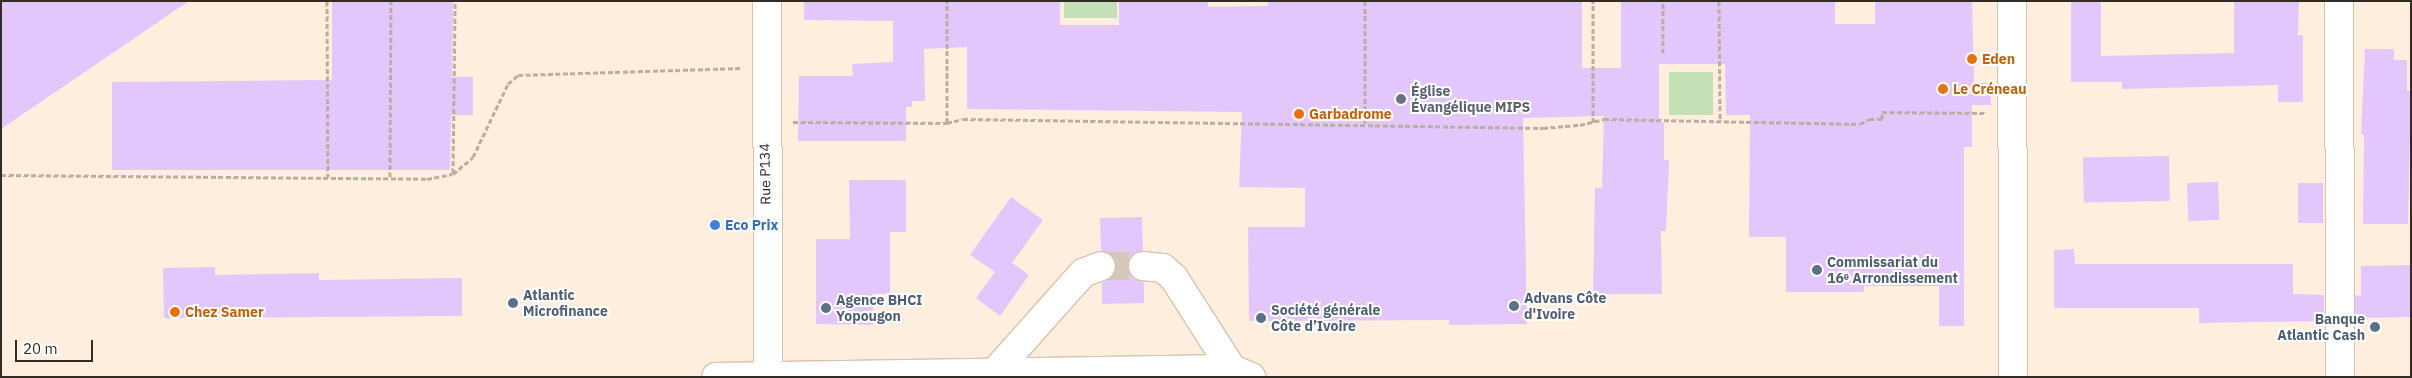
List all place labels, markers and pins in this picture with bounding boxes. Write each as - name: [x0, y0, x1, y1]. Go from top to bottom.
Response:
- place label: Eden: [1982, 51, 2015, 67]
- marker: Eden: [1966, 53, 1978, 65]
- place label: Le Créneau: [1953, 81, 2027, 97]
- place label: Église Évangélique MIPS: [1411, 83, 1530, 115]
- marker: Le Créneau: [1937, 83, 1949, 95]
- marker: Église Évangélique MIPS: [1395, 93, 1407, 105]
- place label: Garbadrome: [1309, 106, 1392, 122]
- marker: Garbadrome: [1293, 108, 1305, 120]
- place label: Eco Prix: [725, 217, 778, 233]
- marker: Eco Prix: [709, 219, 721, 231]
- place label: Commissariat du 16ᵉ Arrondissement: [1827, 254, 1958, 286]
- marker: Commissariat du 16ᵉ Arrondissement: [1811, 264, 1823, 276]
- place label: Atlantic Microfinance: [523, 287, 608, 320]
- place label: Advans Côte d'Ivoire: [1524, 290, 1606, 322]
- place label: Agence BHCI Yopougon: [836, 292, 922, 324]
- marker: Atlantic Microfinance: [507, 297, 519, 309]
- marker: Advans Côte d'Ivoire: [1508, 300, 1520, 312]
- marker: Agence BHCI Yopougon: [820, 302, 832, 314]
- place label: Société générale Côte d’Ivoire: [1271, 302, 1380, 334]
- place label: Chez Samer: [185, 304, 264, 320]
- marker: Chez Samer: [169, 306, 181, 318]
- place label: Banque Atlantic Cash: [2277, 311, 2365, 344]
- marker: Société générale Côte d’Ivoire: [1255, 312, 1267, 324]
- marker: Banque Atlantic Cash: [2369, 321, 2381, 333]

